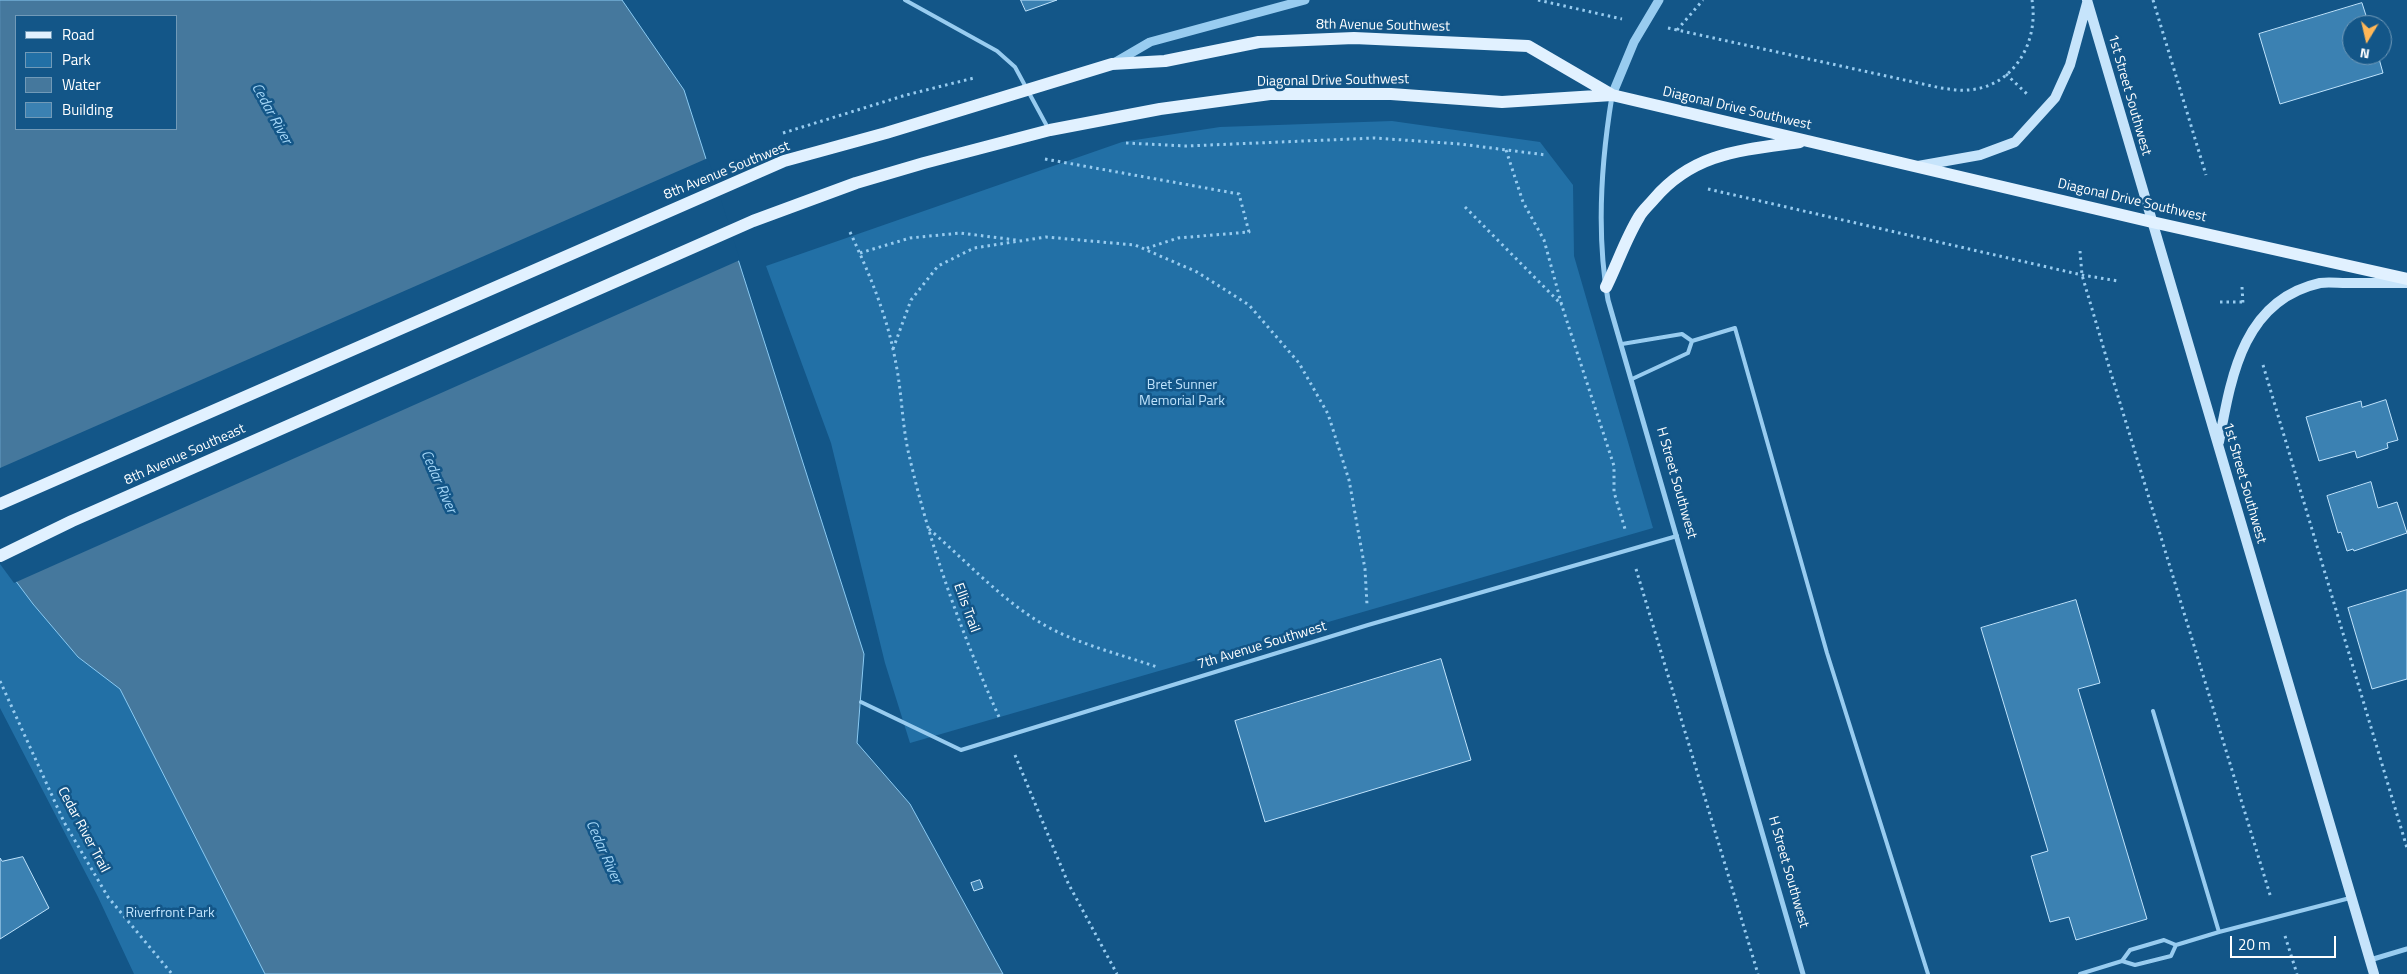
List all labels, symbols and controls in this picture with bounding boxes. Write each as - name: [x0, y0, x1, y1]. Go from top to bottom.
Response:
- legend: [15, 15, 178, 130]
- north arrow: [2342, 15, 2392, 65]
- street label: 8th Avenue Southwest: [1316, 16, 1450, 36]
- text: Road: [62, 23, 94, 46]
- street label: 1st Street Southwest: [2104, 32, 2154, 158]
- text: N: [2358, 43, 2371, 65]
- text: Park: [62, 48, 91, 71]
- street label: Diagonal Drive Southwest: [1257, 71, 1409, 91]
- text: Water: [62, 73, 101, 96]
- water label: Cedar River: [247, 80, 295, 148]
- street label: Diagonal Drive Southwest: [1661, 84, 1813, 134]
- text: Building: [62, 98, 113, 121]
- street label: 8th Avenue Southwest: [662, 138, 792, 204]
- street label: Diagonal Drive Southwest: [2056, 176, 2208, 226]
- park label: Bret Sunner Memorial Park: [1139, 378, 1225, 411]
- street label: 1st Street Southwest: [2219, 420, 2269, 546]
- street label: 8th Avenue Southeast: [122, 421, 248, 489]
- street label: H Street Southwest: [1652, 425, 1700, 541]
- water label: Cedar River: [416, 448, 460, 516]
- street label: Ellis Trail: [949, 581, 983, 635]
- street label: 7th Avenue Southwest: [1195, 618, 1329, 674]
- street label: Cedar River Trail: [53, 784, 113, 876]
- street label: H Street Southwest: [1764, 814, 1812, 930]
- water label: Cedar River: [581, 818, 625, 886]
- park label: Riverfront Park: [125, 906, 215, 922]
- scale bar: [2232, 926, 2338, 958]
- text: 20 m: [2238, 933, 2271, 956]

